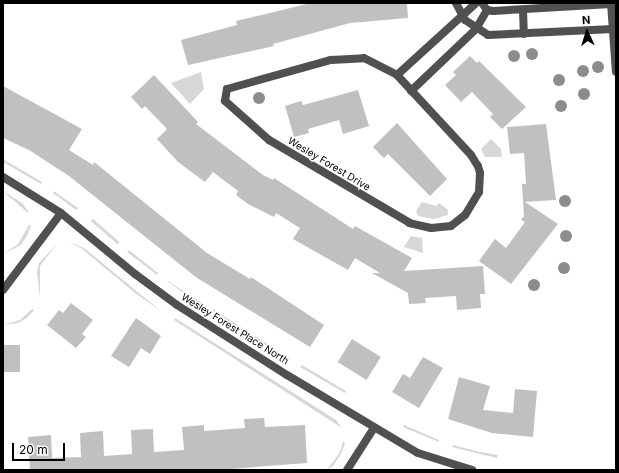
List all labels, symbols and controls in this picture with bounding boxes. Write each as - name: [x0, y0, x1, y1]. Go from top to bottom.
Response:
- north arrow: [567, 12, 607, 52]
- text: N: [581, 13, 591, 27]
- street label: Wesley Forest Drive: [286, 135, 372, 193]
- street label: Wesley Forest Place North: [179, 291, 291, 367]
- scale bar: [14, 435, 67, 461]
- text: 20 m: [19, 442, 48, 457]

